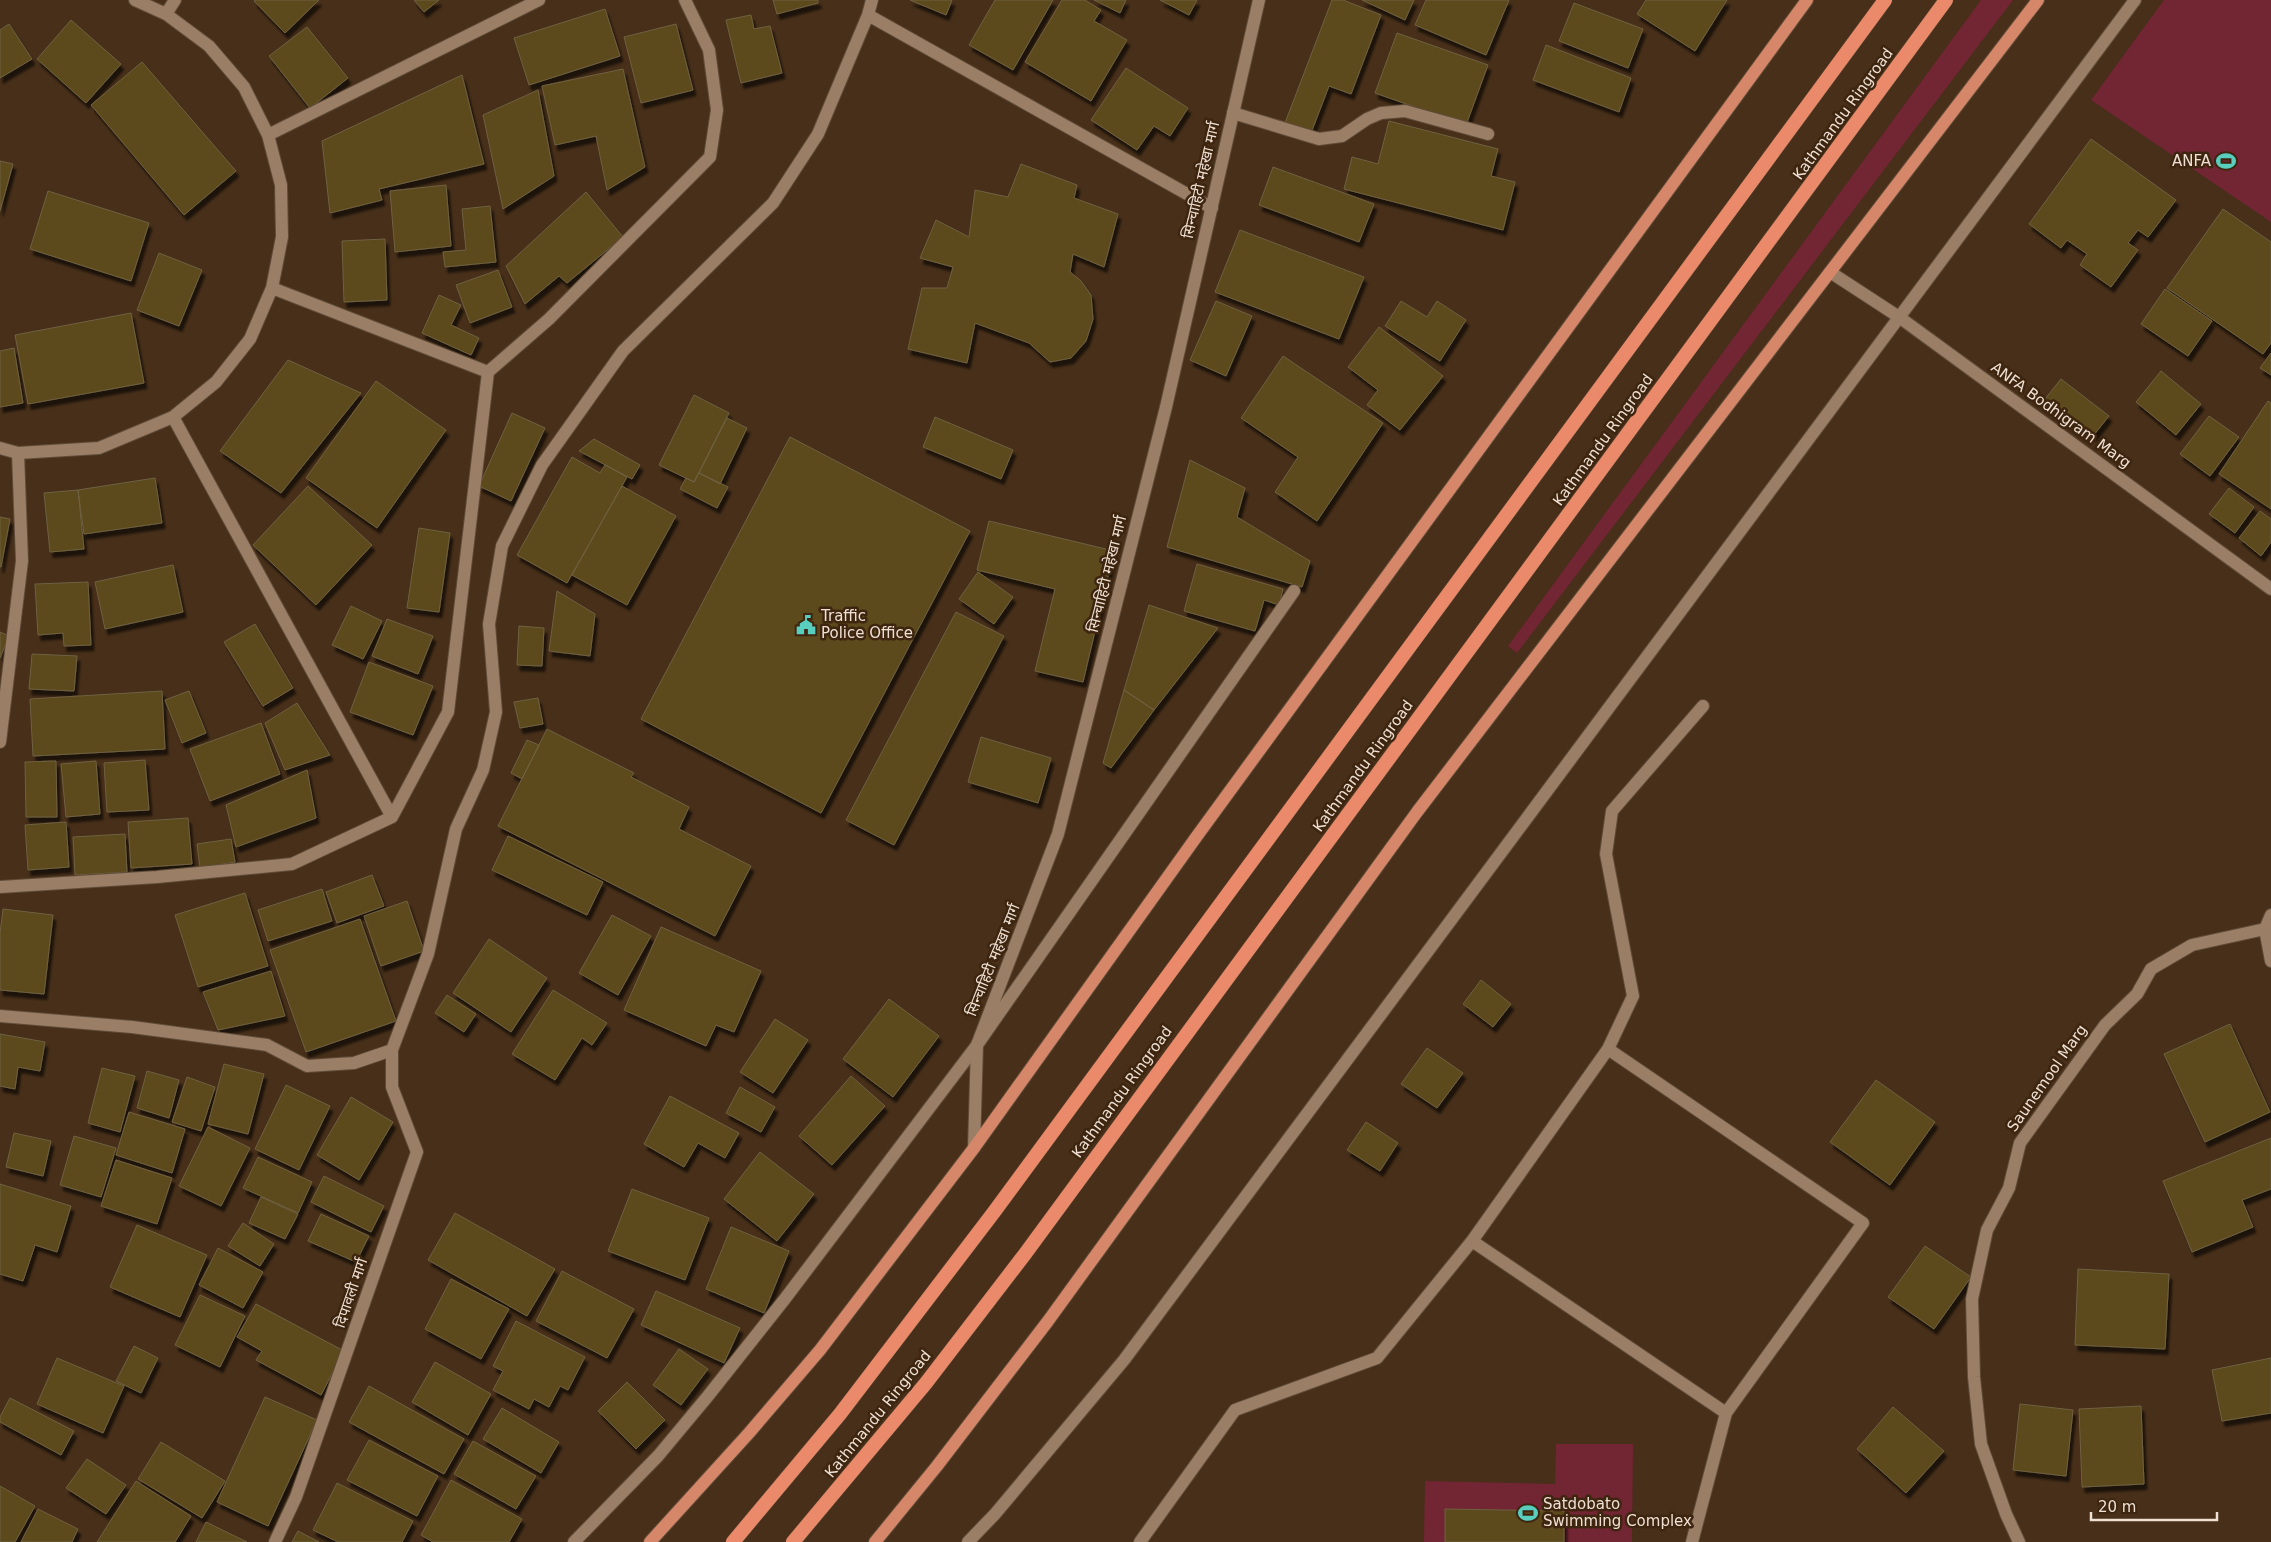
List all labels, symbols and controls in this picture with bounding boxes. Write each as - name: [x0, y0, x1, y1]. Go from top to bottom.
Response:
- street label: Kathmandu Ringroad: [1789, 45, 1897, 183]
- street label: सिन्चाहिटी महेखा मार्ग: [1179, 119, 1223, 240]
- sports icon: ANFA: [2215, 150, 2237, 172]
- place label: ANFA: [2172, 152, 2212, 170]
- street label: ANFA Bodhigram Marg: [1988, 358, 2134, 472]
- street label: Kathmandu Ringroad: [1549, 371, 1657, 509]
- street label: सिन्चाहिटी महेखा मार्ग: [1084, 513, 1130, 634]
- place label: Traffic Police Office: [820, 607, 913, 642]
- public building icon: Traffic Police Office: [795, 614, 817, 636]
- street label: Kathmandu Ringroad: [1309, 697, 1417, 835]
- street label: सिन्चाहिटी महेखा मार्ग: [962, 900, 1024, 1019]
- street label: Saunemool Marg: [2003, 1021, 2091, 1135]
- street label: Kathmandu Ringroad: [1068, 1023, 1176, 1161]
- street label: दिपावली मार्ग: [331, 1255, 372, 1330]
- street label: Kathmandu Ringroad: [821, 1347, 935, 1481]
- scale bar: [2091, 1490, 2217, 1522]
- place label: Satdobato Swimming Complex: [1543, 1495, 1692, 1530]
- text: 20 m: [2098, 1498, 2136, 1516]
- sports icon: Satdobato Swimming Complex: [1517, 1502, 1539, 1524]

